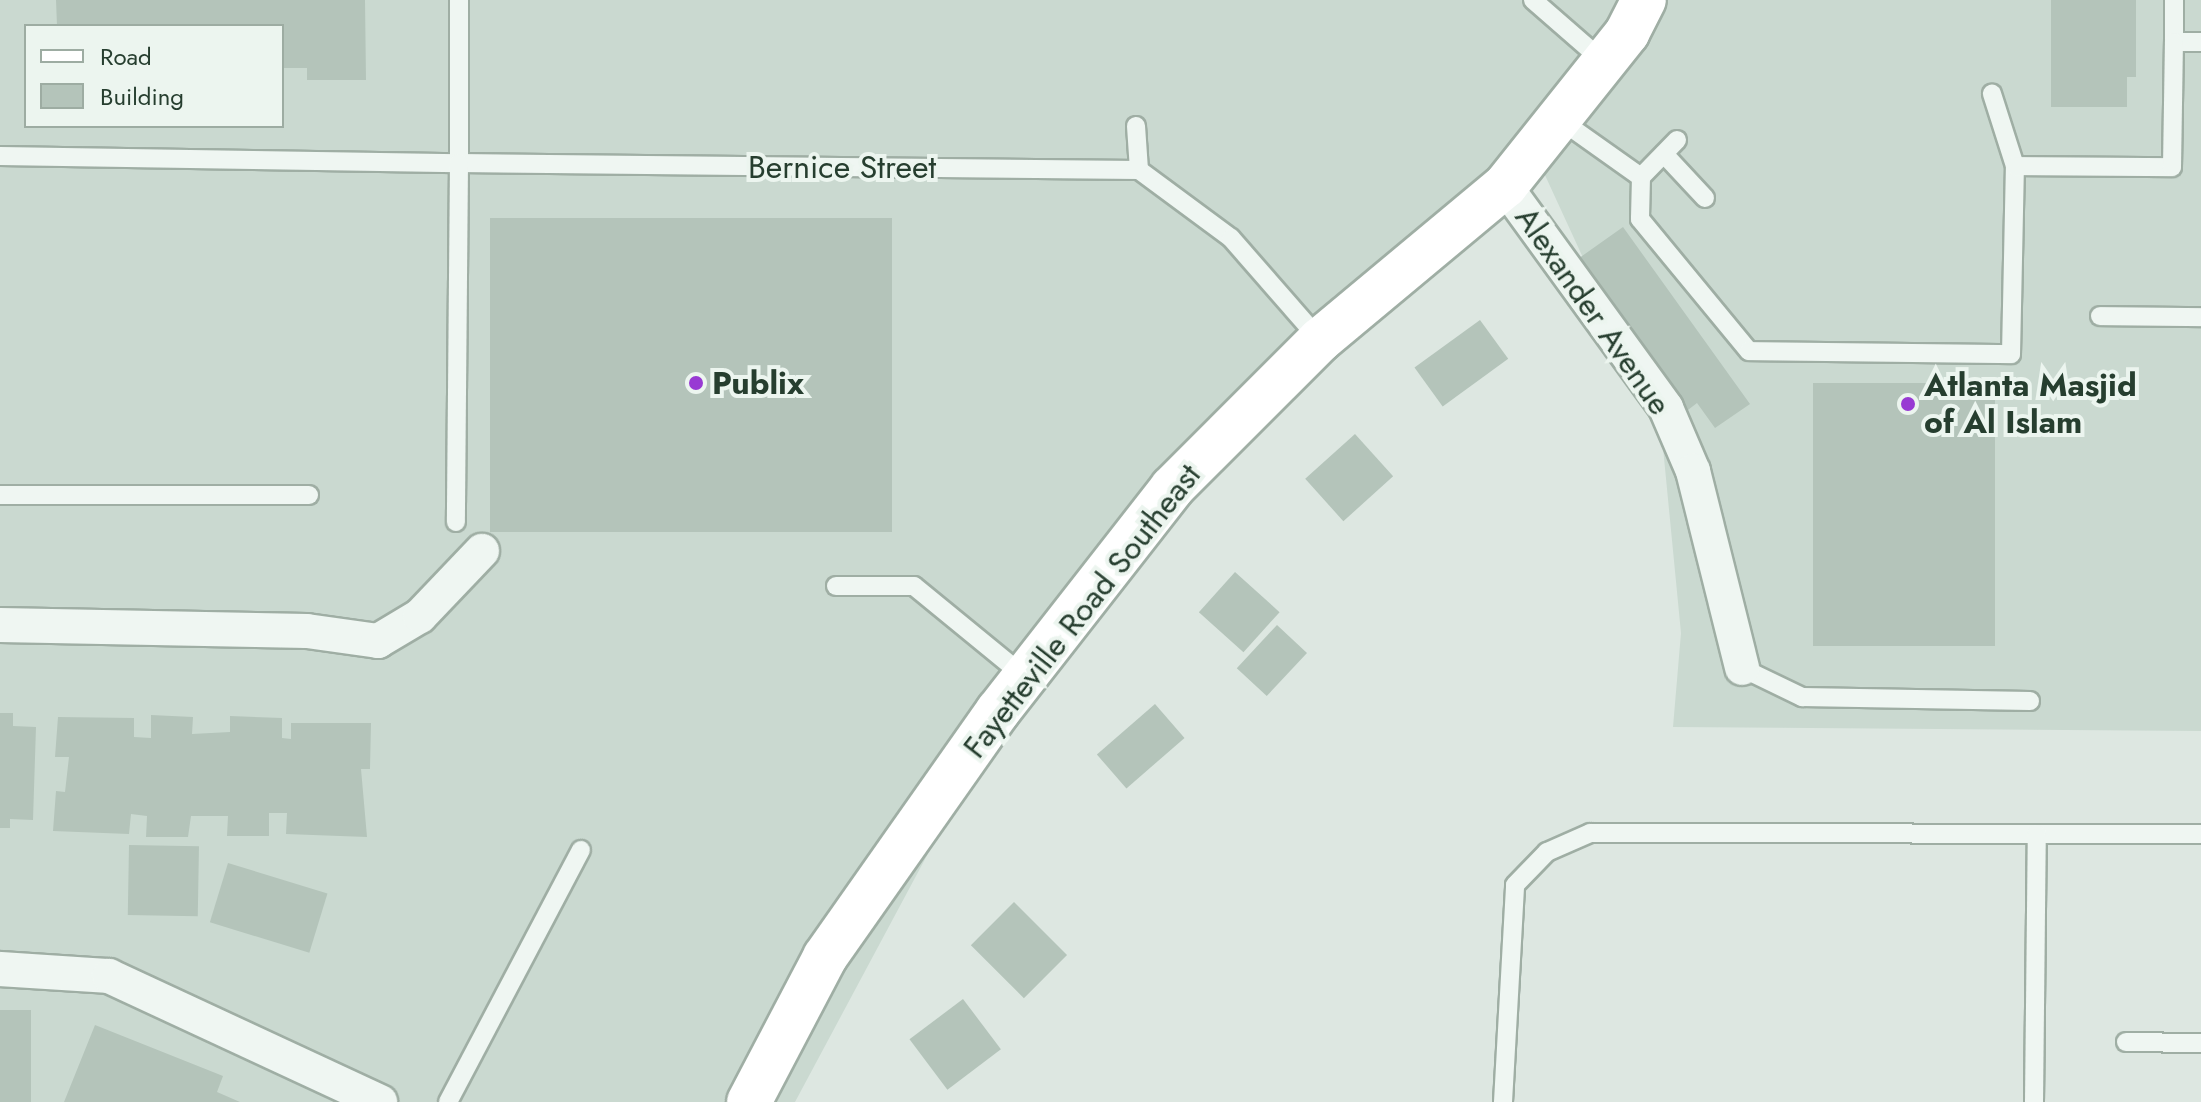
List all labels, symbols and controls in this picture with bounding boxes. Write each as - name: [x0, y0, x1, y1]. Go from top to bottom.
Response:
- legend: [24, 24, 284, 128]
- text: Road: [100, 39, 152, 74]
- text: Building: [100, 79, 184, 114]
- street label: Bernice Street: [748, 148, 936, 186]
- street label: Alexander Avenue: [1507, 200, 1679, 422]
- place label: Publix: [712, 364, 804, 402]
- place label: Atlanta Masjid of Al Islam: [1924, 367, 2137, 442]
- marker: Publix: [687, 374, 705, 392]
- marker: Atlanta Masjid of Al Islam: [1899, 395, 1917, 413]
- street label: Fayetteville Road Southeast: [955, 456, 1209, 766]

